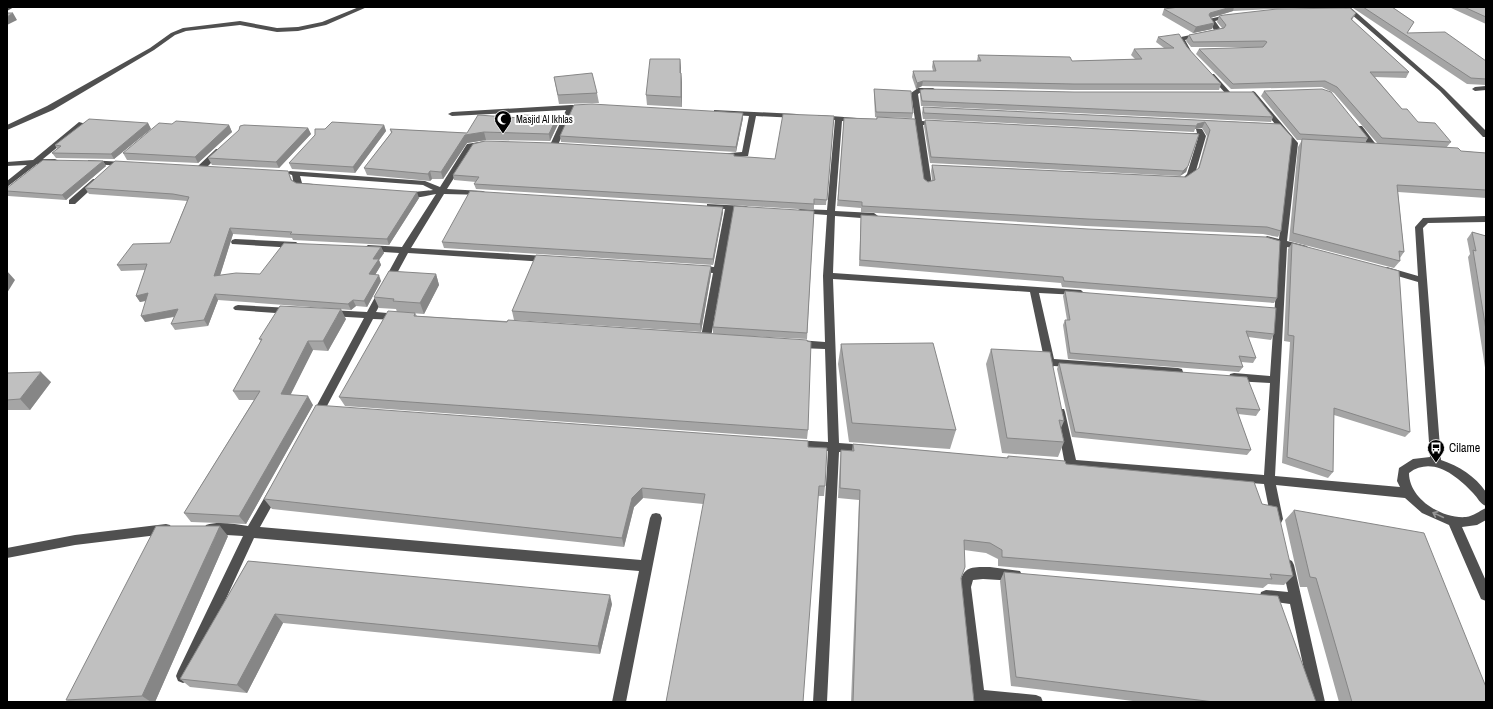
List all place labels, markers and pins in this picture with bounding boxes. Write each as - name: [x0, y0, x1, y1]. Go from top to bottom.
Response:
- mosque icon: Masjid Al Ikhlas: [493, 109, 513, 134]
- place label: Masjid Al Ikhlas: [516, 113, 573, 126]
- bus stop icon: Cilame: [1426, 438, 1446, 463]
- place label: Cilame: [1449, 440, 1480, 456]

